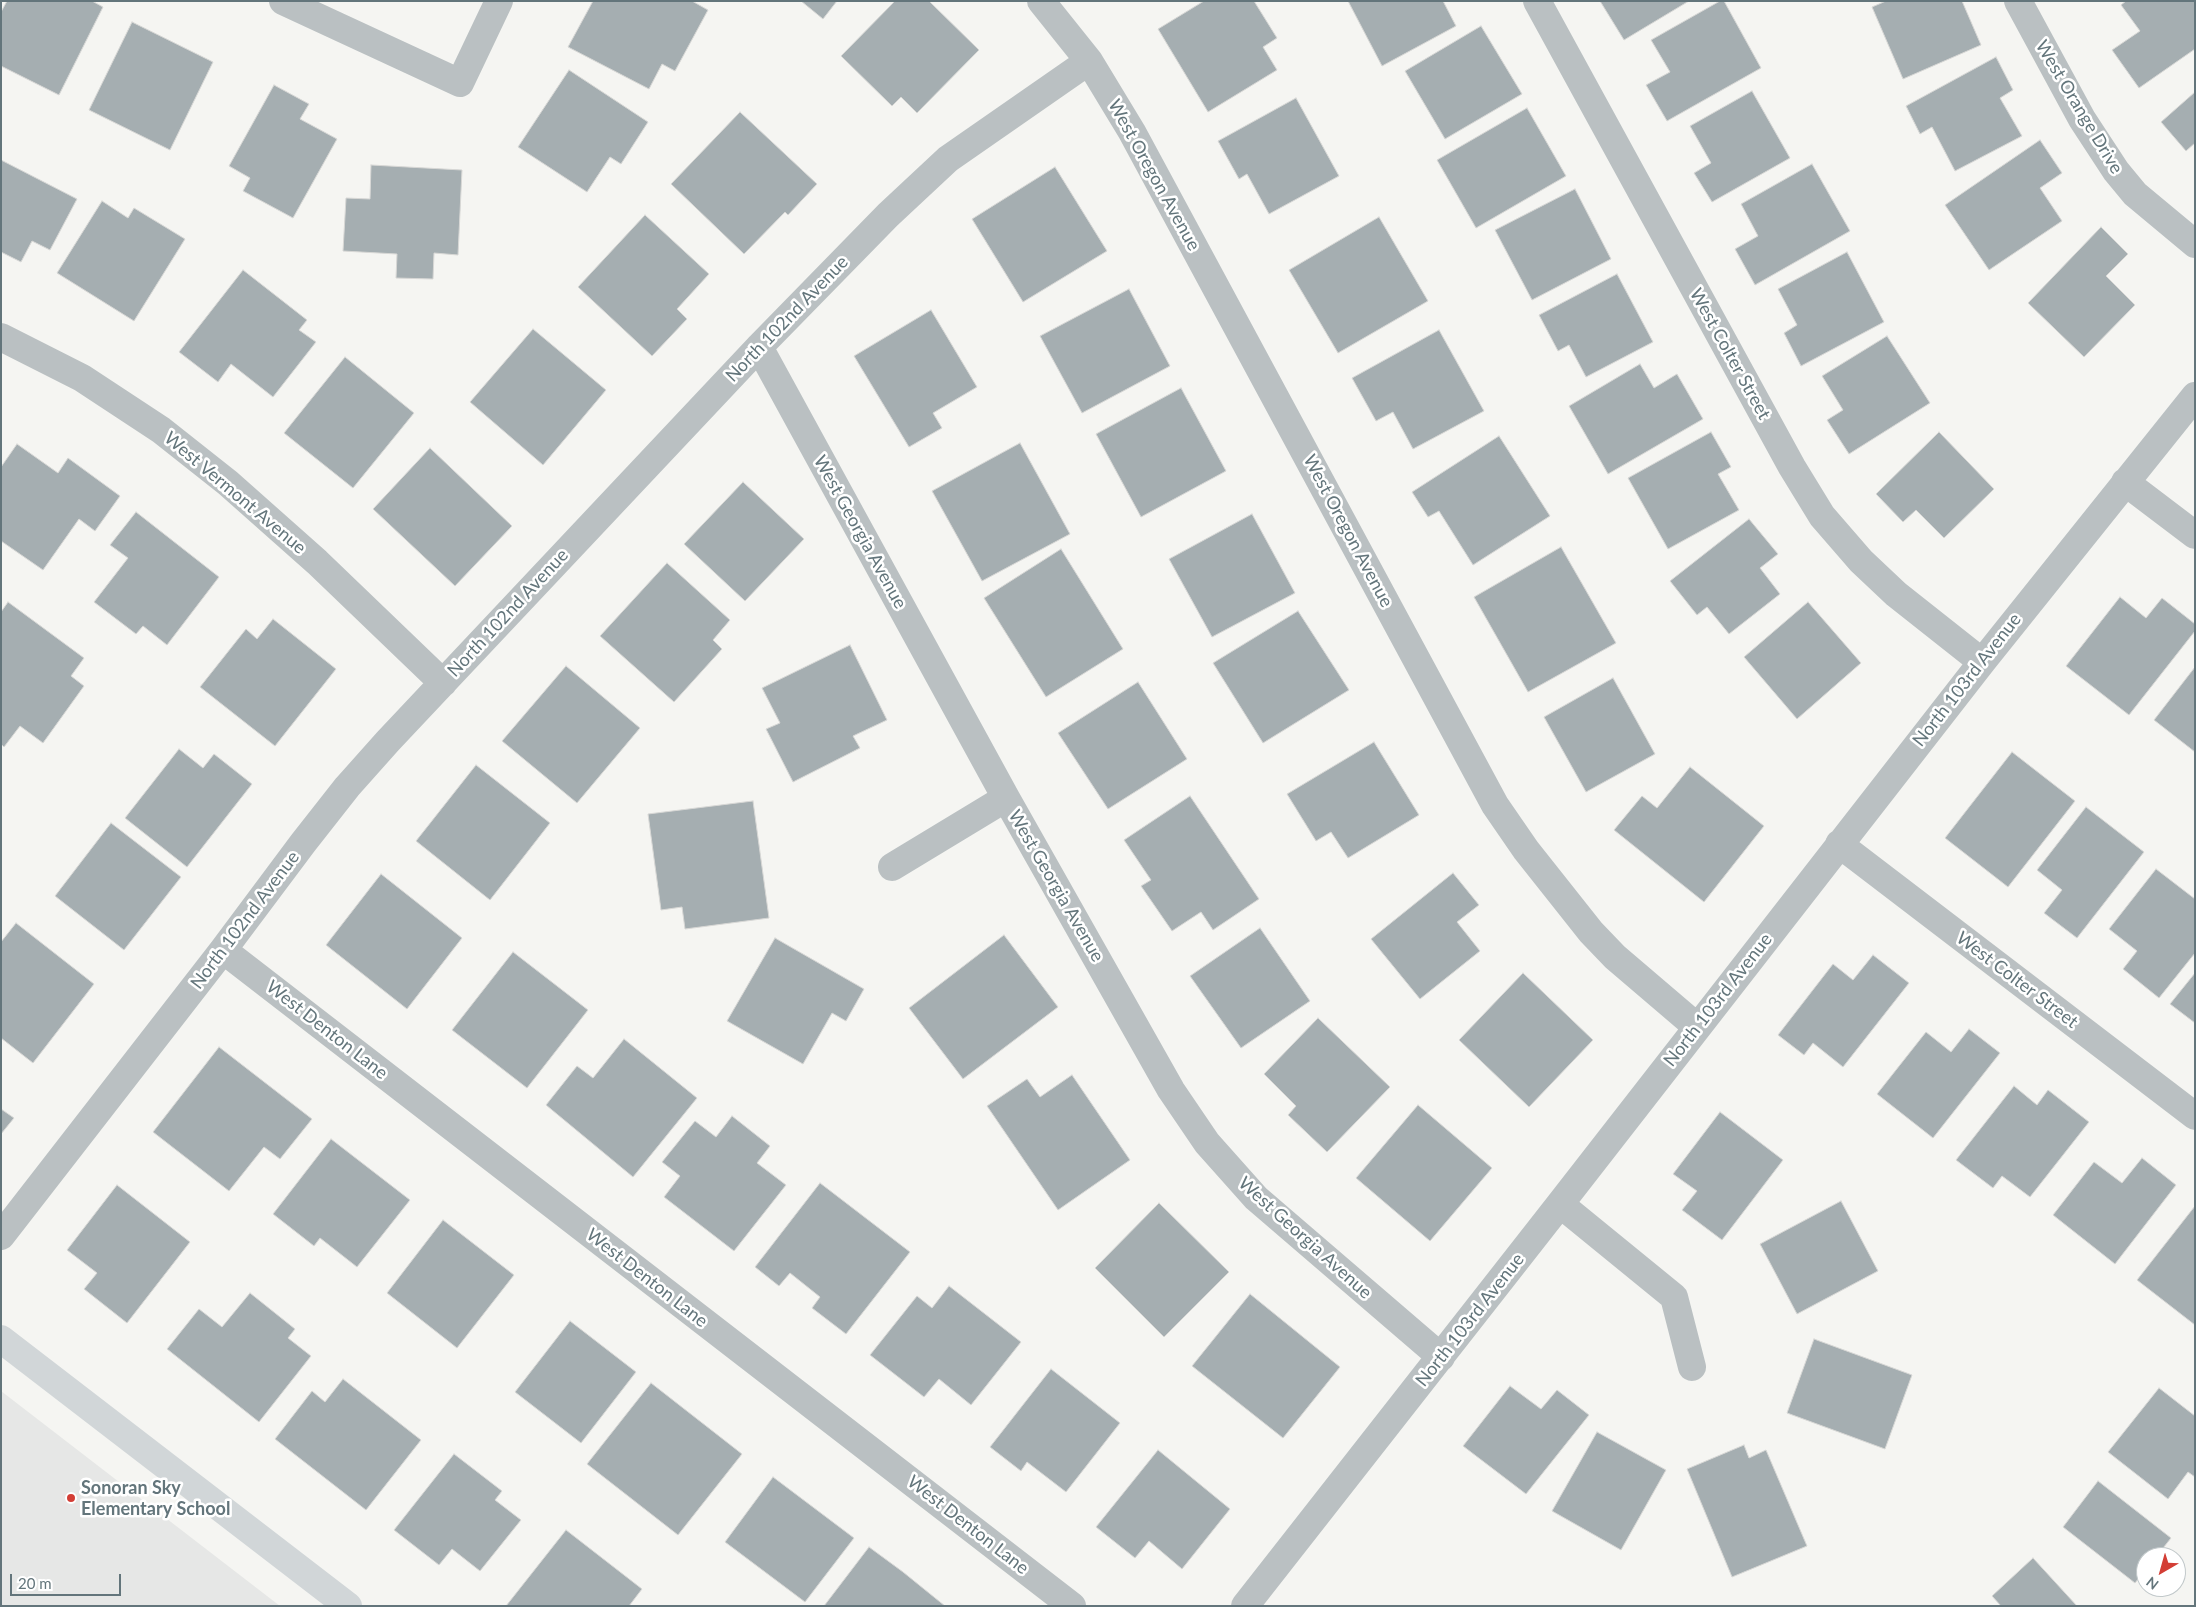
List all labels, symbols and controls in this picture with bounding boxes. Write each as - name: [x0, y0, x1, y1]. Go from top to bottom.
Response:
- street label: West Orange Drive: [2031, 36, 2127, 178]
- street label: West Oregon Avenue: [1103, 96, 1205, 254]
- street label: North 102nd Avenue: [721, 251, 853, 387]
- street label: West Colter Street: [1685, 285, 1775, 423]
- street label: West Vermont Avenue: [160, 427, 310, 559]
- street label: West Oregon Avenue: [1299, 451, 1397, 611]
- street label: West Georgia Avenue: [809, 452, 911, 612]
- street label: North 102nd Avenue: [443, 545, 573, 681]
- street label: North 103rd Avenue: [1908, 609, 2026, 751]
- street label: West Georgia Avenue: [1004, 806, 1108, 966]
- street label: North 102nd Avenue: [186, 847, 304, 993]
- street label: West Colter Street: [1952, 927, 2082, 1033]
- street label: North 103rd Avenue: [1659, 929, 1777, 1071]
- street label: West Denton Lane: [262, 976, 392, 1084]
- street label: West Georgia Avenue: [1234, 1172, 1376, 1304]
- street label: West Denton Lane: [582, 1224, 712, 1332]
- street label: North 103rd Avenue: [1411, 1249, 1529, 1391]
- street label: West Denton Lane: [903, 1471, 1033, 1579]
- place label: Sonoran Sky Elementary School: [81, 1477, 230, 1520]
- marker: Sonoran Sky Elementary School: [65, 1492, 77, 1504]
- north arrow: [2136, 1547, 2186, 1597]
- scale bar: [12, 1564, 124, 1596]
- text: N: [2143, 1573, 2162, 1593]
- text: 20 m: [18, 1574, 52, 1592]

